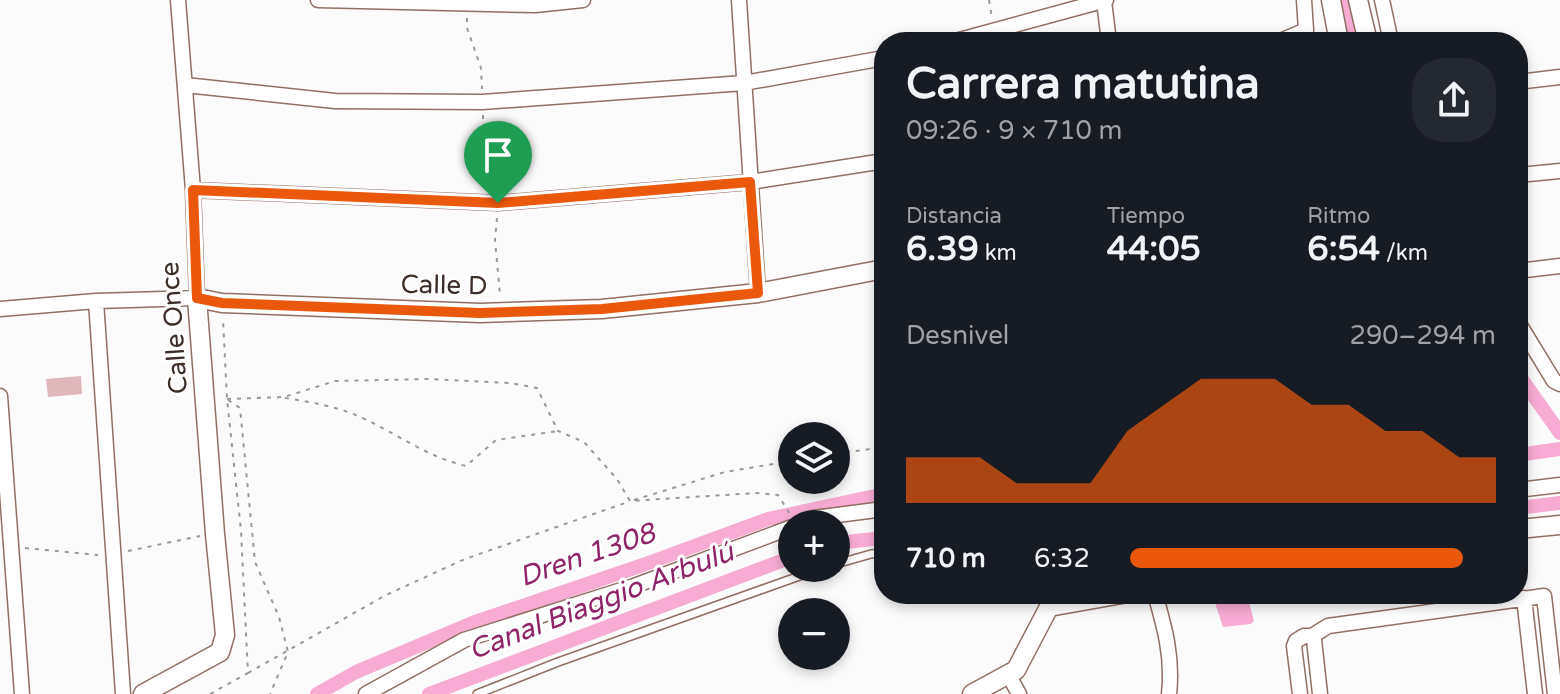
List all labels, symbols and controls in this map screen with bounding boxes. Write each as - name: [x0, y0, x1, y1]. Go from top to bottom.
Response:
- text: Carrera matutina: [906, 58, 1260, 111]
- button: share: [1412, 58, 1496, 142]
- text: 09:26 · 9 × 710 m: [906, 115, 1122, 146]
- pin: [464, 121, 532, 203]
- icon: arrive: [476, 133, 520, 177]
- text: Distancia: [906, 203, 1002, 229]
- text: Tiempo: [1107, 203, 1185, 229]
- text: Ritmo: [1307, 203, 1370, 229]
- text: 6.39: [906, 229, 979, 270]
- text: 44:05: [1107, 229, 1201, 270]
- text: 6:54: [1307, 229, 1380, 270]
- text: km: [979, 240, 1017, 266]
- text: /km: [1380, 240, 1428, 266]
- street label: Calle Once: [154, 261, 194, 395]
- street label: Calle D: [400, 269, 488, 301]
- text: Desnivel: [906, 320, 1009, 351]
- text: 290–294 m: [1350, 320, 1496, 351]
- map controls: [778, 422, 850, 670]
- button: layers: [778, 422, 850, 494]
- button: +: [778, 510, 850, 582]
- water label: Dren 1308: [515, 515, 662, 594]
- water label: Canal Biaggio Arbulú: [464, 534, 740, 667]
- text: 710 m: [906, 543, 986, 574]
- text: 6:32: [1034, 543, 1090, 574]
- button: −: [778, 598, 850, 670]

